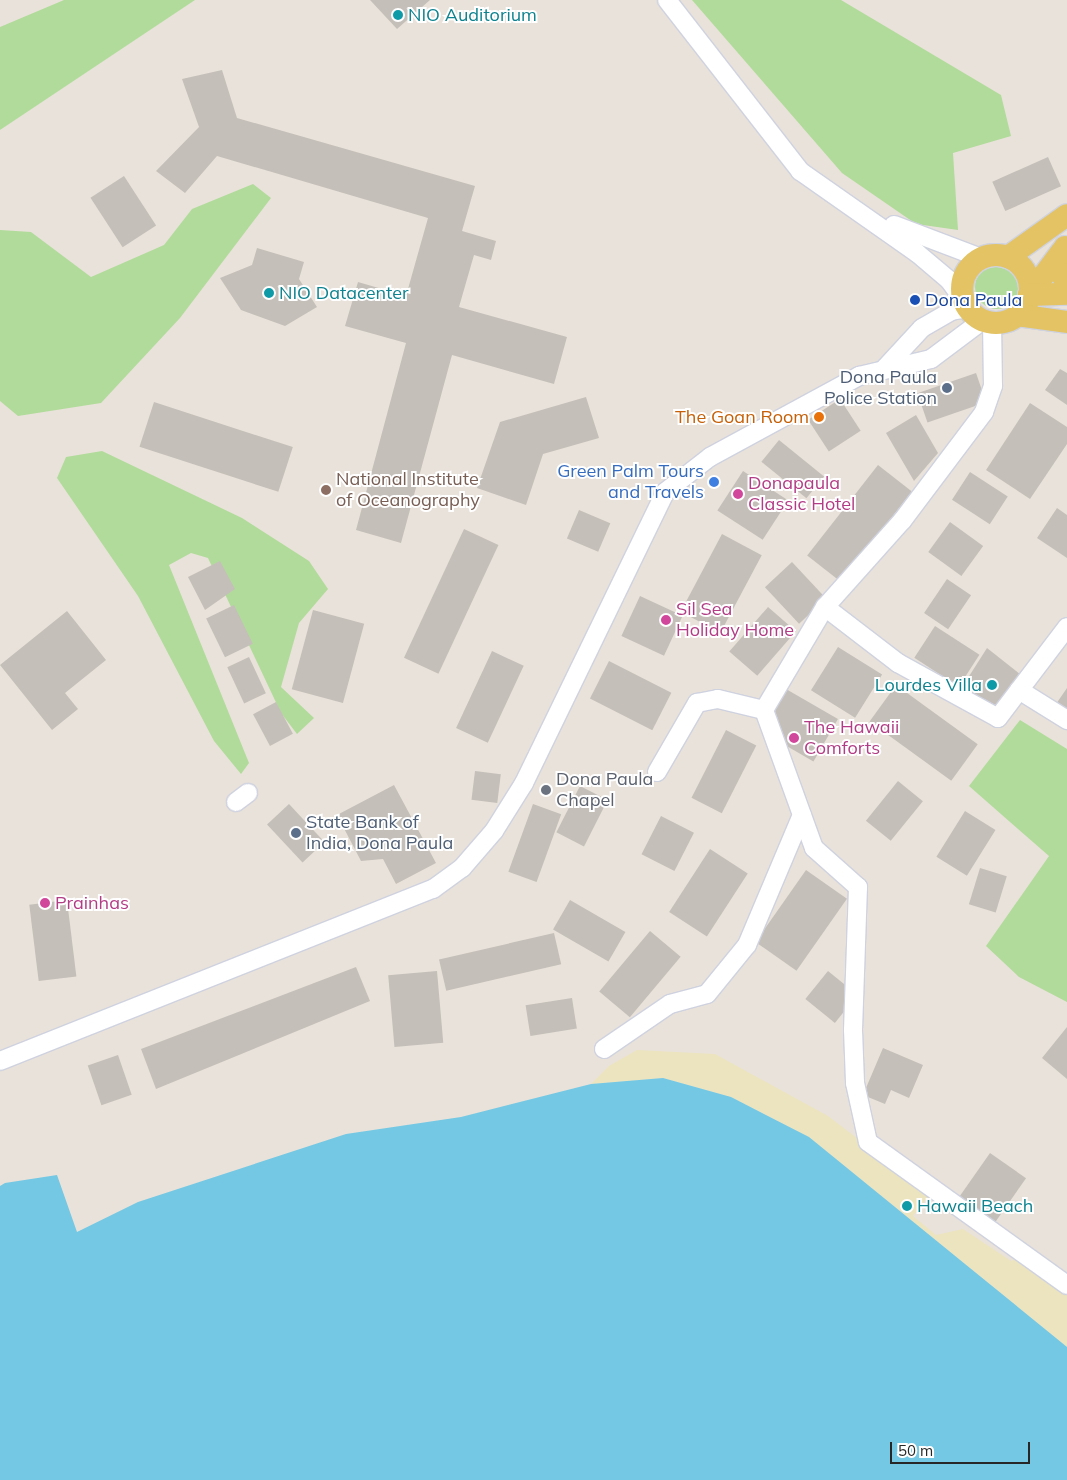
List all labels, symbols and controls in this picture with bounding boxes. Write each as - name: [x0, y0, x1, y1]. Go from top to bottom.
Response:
- place label: NIO Auditorium: [408, 4, 537, 26]
- marker: NIO Auditorium: [392, 9, 404, 21]
- place label: NIO Datacenter: [279, 282, 409, 304]
- marker: NIO Datacenter: [263, 287, 275, 299]
- place label: Dona Paula: [925, 289, 1022, 311]
- marker: Dona Paula: [909, 294, 921, 306]
- place label: Dona Paula Police Station: [824, 367, 937, 409]
- marker: Dona Paula Police Station: [941, 382, 953, 394]
- place label: The Goan Room: [675, 406, 809, 428]
- marker: The Goan Room: [813, 411, 825, 423]
- place label: Green Palm Tours and Travels: [557, 461, 704, 504]
- place label: National Institute of Oceanography: [336, 469, 480, 512]
- place label: Donapaula Classic Hotel: [748, 473, 855, 516]
- marker: Green Palm Tours and Travels: [708, 476, 720, 488]
- marker: National Institute of Oceanography: [320, 484, 332, 496]
- marker: Donapaula Classic Hotel: [732, 488, 744, 500]
- place label: Sil Sea Holiday Home: [676, 599, 794, 642]
- marker: Sil Sea Holiday Home: [660, 614, 672, 626]
- place label: Lourdes Villa: [875, 674, 982, 696]
- marker: Lourdes Villa: [986, 679, 998, 691]
- place label: The Hawaii Comforts: [804, 717, 899, 760]
- marker: The Hawaii Comforts: [788, 732, 800, 744]
- place label: Dona Paula Chapel: [556, 769, 653, 812]
- marker: Dona Paula Chapel: [540, 784, 552, 796]
- place label: State Bank of India, Dona Paula: [306, 812, 453, 854]
- marker: State Bank of India, Dona Paula: [290, 827, 302, 839]
- place label: Prainhas: [55, 892, 129, 914]
- marker: Prainhas: [39, 897, 51, 909]
- place label: Hawaii Beach: [917, 1195, 1033, 1217]
- marker: Hawaii Beach: [901, 1200, 913, 1212]
- scale bar: [892, 1432, 1032, 1464]
- text: 50 m: [898, 1441, 933, 1460]

